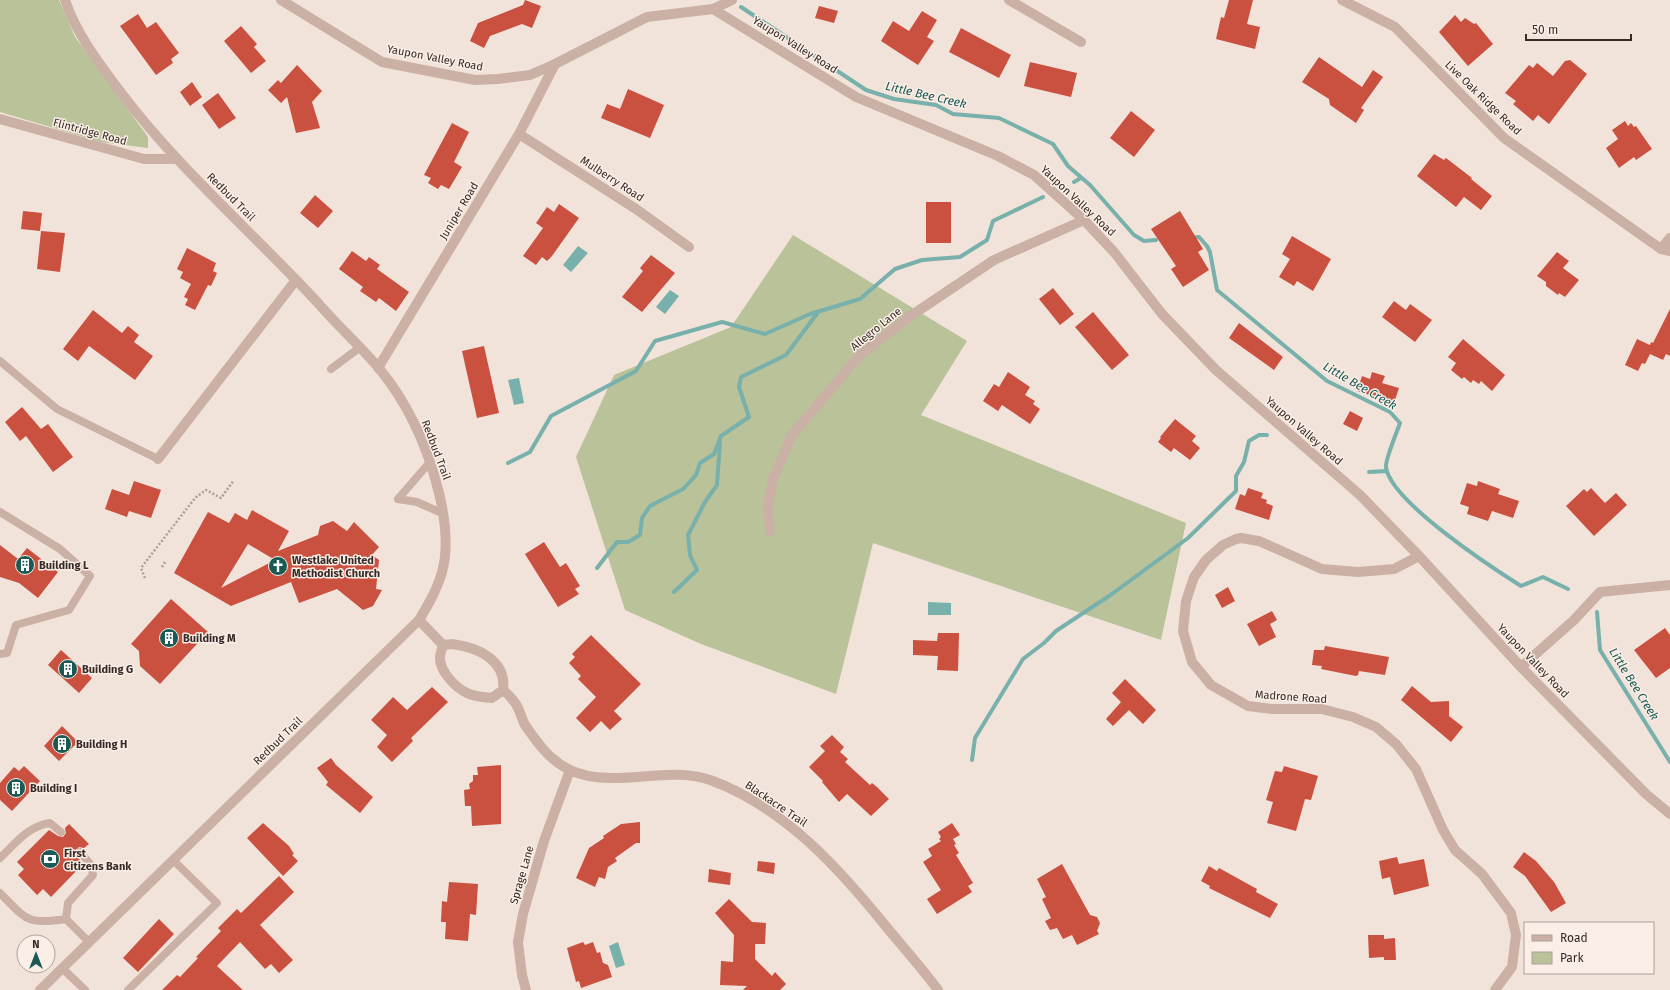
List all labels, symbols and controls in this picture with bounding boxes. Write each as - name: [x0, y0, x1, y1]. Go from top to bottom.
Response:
- street label: Yaupon Valley Road: [750, 14, 840, 76]
- scale bar: [1526, 16, 1631, 42]
- text: 50 m: [1532, 23, 1558, 37]
- street label: Yaupon Valley Road: [386, 42, 484, 74]
- street label: Live Oak Ridge Road: [1442, 58, 1524, 138]
- water label: Little Bee Creek: [884, 79, 968, 111]
- street label: Flintridge Road: [52, 116, 128, 148]
- street label: Mulberry Road: [578, 154, 646, 204]
- street label: Yaupon Valley Road: [1038, 163, 1118, 239]
- street label: Redbud Trail: [204, 170, 258, 224]
- street label: Juniper Road: [437, 180, 481, 242]
- street label: Allegro Lane: [848, 305, 904, 353]
- water label: Little Bee Creek: [1321, 359, 1400, 413]
- street label: Yaupon Valley Road: [1263, 394, 1345, 468]
- street label: Redbud Trail: [419, 418, 453, 482]
- building icon: Building L: [14, 554, 36, 576]
- place label: Westlake United Methodist Church: [292, 554, 380, 580]
- church icon: Westlake United Methodist Church: [267, 555, 289, 577]
- place label: Building L: [39, 559, 89, 572]
- street label: Yaupon Valley Road: [1494, 621, 1572, 701]
- building icon: Building M: [158, 627, 180, 649]
- place label: Building M: [183, 632, 236, 645]
- water label: Little Bee Creek: [1606, 645, 1662, 723]
- building icon: Building G: [57, 658, 79, 680]
- place label: Building G: [82, 663, 133, 676]
- street label: Madrone Road: [1255, 688, 1327, 706]
- street label: Redbud Trail: [251, 714, 305, 768]
- building icon: Building H: [51, 733, 73, 755]
- place label: Building H: [76, 738, 127, 751]
- building icon: Building I: [5, 777, 27, 799]
- street label: Blackacre Trail: [742, 778, 810, 830]
- place label: Building I: [30, 782, 77, 795]
- street label: Sprage Lane: [507, 844, 537, 906]
- place label: First Citizens Bank: [64, 847, 132, 873]
- bank icon: First Citizens Bank: [39, 848, 61, 870]
- legend: [1524, 922, 1654, 974]
- text: Road: [1560, 931, 1588, 945]
- north arrow: [16, 934, 56, 974]
- text: N: [32, 938, 40, 951]
- text: Park: [1560, 951, 1584, 965]

